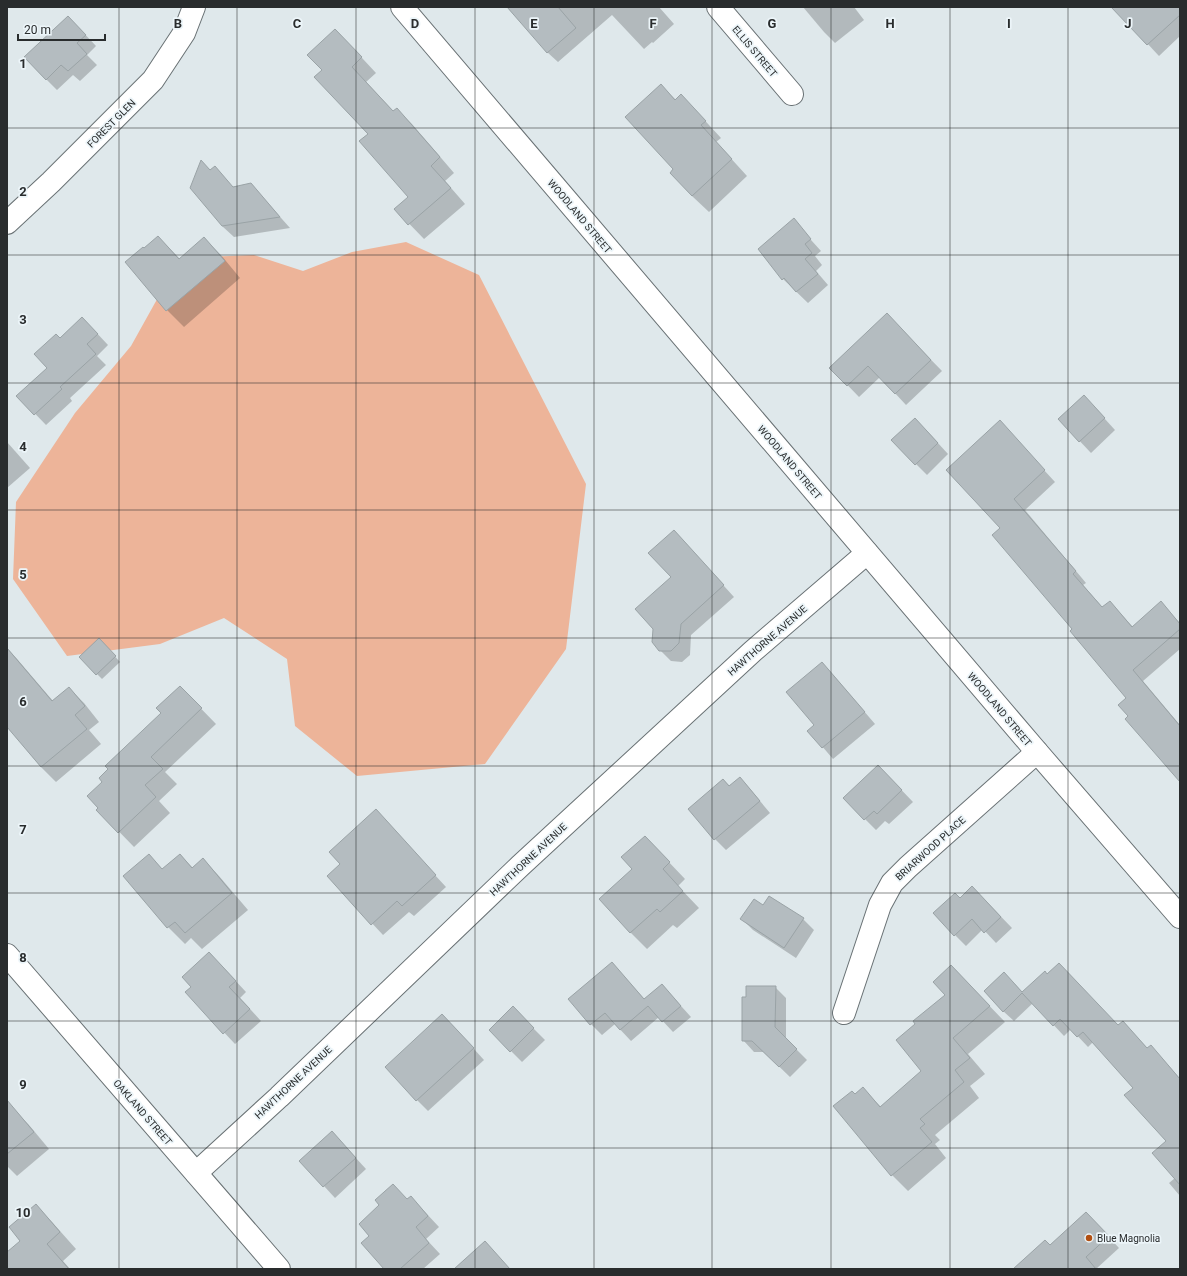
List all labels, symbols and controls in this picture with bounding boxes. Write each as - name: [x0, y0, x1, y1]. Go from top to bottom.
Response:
- scale bar: [18, 16, 105, 42]
- text: B: [174, 16, 182, 31]
- text: C: [293, 16, 302, 31]
- text: D: [411, 16, 419, 31]
- text: E: [530, 16, 538, 31]
- text: F: [649, 16, 657, 31]
- text: G: [768, 16, 777, 31]
- text: H: [885, 16, 895, 31]
- text: I: [1007, 16, 1011, 31]
- text: J: [1124, 16, 1132, 31]
- text: 20 m: [24, 23, 51, 37]
- street label: ELLIS STREET: [730, 24, 779, 79]
- text: 1: [19, 56, 27, 71]
- street label: FOREST GLEN: [85, 97, 138, 150]
- street label: WOODLAND STREET: [546, 177, 614, 255]
- text: 2: [19, 184, 27, 199]
- text: 3: [19, 312, 27, 327]
- street label: WOODLAND STREET: [756, 423, 824, 501]
- text: 4: [19, 439, 27, 454]
- text: 5: [19, 567, 27, 582]
- street label: HAWTHORNE AVENUE: [726, 603, 809, 678]
- street label: WOODLAND STREET: [966, 670, 1034, 748]
- text: 6: [19, 694, 27, 709]
- street label: BRIARWOOD PLACE: [893, 814, 968, 883]
- street label: HAWTHORNE AVENUE: [488, 821, 569, 898]
- text: 7: [19, 822, 27, 837]
- text: 8: [19, 950, 27, 965]
- street label: HAWTHORNE AVENUE: [253, 1044, 334, 1121]
- text: 9: [19, 1077, 27, 1092]
- street label: OAKLAND STREET: [111, 1077, 174, 1147]
- text: 10: [16, 1205, 30, 1220]
- marker: Blue Magnolia: [1084, 1233, 1094, 1243]
- place label: Blue Magnolia: [1097, 1233, 1160, 1244]

